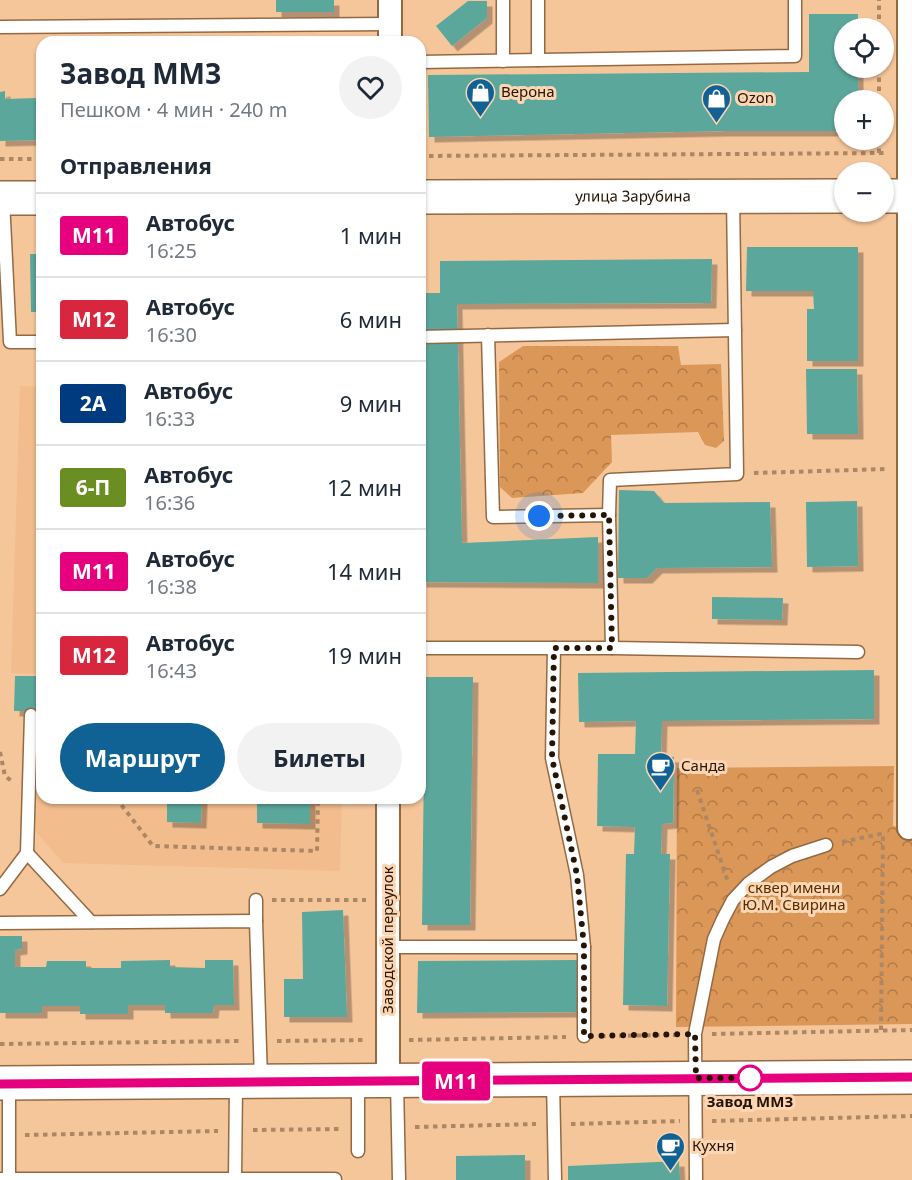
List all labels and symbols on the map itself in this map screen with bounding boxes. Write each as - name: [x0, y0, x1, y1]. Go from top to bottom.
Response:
- shop icon: Верона: [464, 76, 496, 118]
- place label: Верона: [501, 81, 555, 101]
- shop icon: Ozon: [700, 82, 732, 124]
- place label: Ozon: [737, 87, 774, 107]
- street label: улица Зарубина: [575, 185, 691, 206]
- your location: [524, 501, 554, 531]
- cafe icon: Санда: [644, 750, 676, 792]
- place label: Санда: [681, 755, 726, 775]
- street label: Заводской переулок: [377, 866, 397, 1014]
- park label: сквер имени Ю.М. Свирина: [742, 877, 846, 914]
- line badge: М11: [422, 1062, 490, 1100]
- marker: Завод ММЗ: [737, 1065, 763, 1091]
- place label: Завод ММЗ: [707, 1091, 793, 1111]
- cafe icon: Кухня: [655, 1130, 687, 1172]
- place label: Кухня: [692, 1135, 734, 1155]

